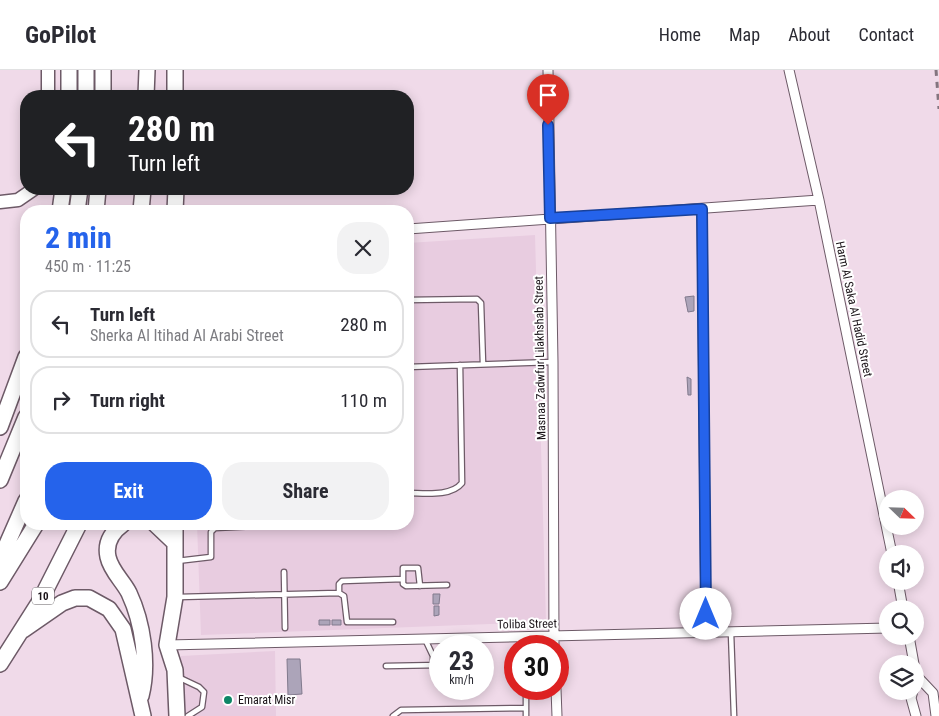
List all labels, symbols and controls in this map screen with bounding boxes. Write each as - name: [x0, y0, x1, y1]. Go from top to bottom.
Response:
- text: GoPilot: [25, 21, 96, 49]
- text: Home: [659, 24, 701, 45]
- text: Map: [729, 24, 760, 45]
- text: About: [788, 24, 830, 45]
- text: Contact: [858, 24, 914, 45]
- pin: [527, 74, 569, 125]
- icon: arrive: [534, 81, 562, 109]
- text: 280 m: [128, 109, 215, 150]
- icon: left: [45, 110, 110, 175]
- text: Turn left: [128, 151, 200, 176]
- text: 2 min: [45, 220, 112, 255]
- button: close: [337, 222, 389, 274]
- street label: Harm Al Saka Al Hadid Street: [833, 240, 875, 378]
- text: 450 m · 11:25: [45, 257, 131, 276]
- street label: Masnaa Zadwfur Lilakhshab Street: [532, 275, 548, 440]
- text: Turn left: [90, 303, 155, 326]
- icon: left: [47, 310, 75, 338]
- text: 280 m: [340, 313, 387, 336]
- text: Sherka Al Itihad Al Arabi Street: [90, 326, 284, 345]
- icon: right: [47, 386, 75, 414]
- text: Turn right: [90, 389, 165, 412]
- text: 110 m: [340, 389, 387, 412]
- button: Exit: [45, 462, 212, 520]
- button: Share: [222, 462, 389, 520]
- north arrow: [879, 490, 924, 535]
- map controls: [879, 490, 924, 700]
- button: sound: [879, 545, 924, 590]
- position arrow: [679, 587, 731, 639]
- road number: 10: [32, 588, 54, 604]
- button: search: [879, 600, 924, 645]
- street label: Toliba Street: [497, 616, 557, 632]
- speed limit sign: 30: [504, 635, 569, 700]
- text: 23: [449, 647, 474, 676]
- button: layers: [879, 655, 924, 700]
- text: km/h: [449, 673, 474, 687]
- place label: Emarat Misr: [238, 693, 296, 707]
- marker: Emarat Misr: [222, 694, 234, 706]

